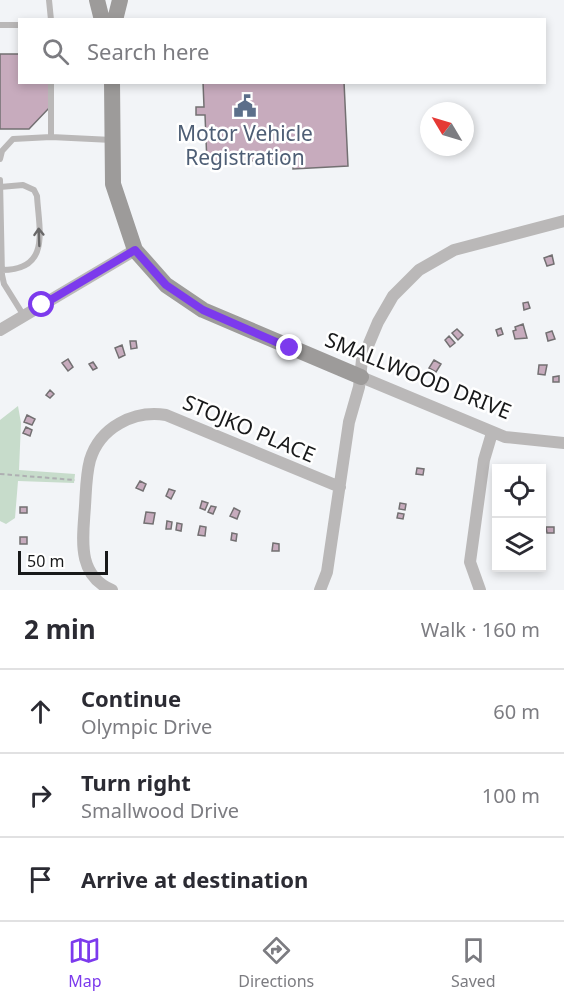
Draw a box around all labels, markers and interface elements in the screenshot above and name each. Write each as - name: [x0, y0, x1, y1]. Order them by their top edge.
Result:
- search box: [18, 18, 546, 84]
- icon: search: [39, 35, 72, 68]
- text: Search here: [87, 36, 209, 66]
- public building icon: Motor Vehicle Registration: [232, 93, 258, 119]
- north arrow: [420, 102, 474, 156]
- place label: Motor Vehicle Registration: [177, 119, 313, 171]
- one-way arrow: [33, 227, 45, 247]
- route start: [28, 291, 54, 317]
- street label: SMALLWOOD DRIVE: [321, 325, 516, 425]
- route end: [276, 334, 302, 360]
- street label: STOJKO PLACE: [179, 388, 320, 469]
- map controls: [492, 464, 546, 572]
- button: locate: [492, 464, 546, 518]
- button: layers: [492, 518, 546, 572]
- scale bar: [18, 548, 108, 576]
- text: 50 m: [27, 550, 64, 572]
- text: 2 min: [24, 611, 96, 647]
- text: Walk · 160 m: [421, 616, 540, 643]
- text: Continue: [81, 683, 181, 713]
- icon: ahead: [24, 695, 57, 728]
- text: 60 m: [493, 698, 540, 725]
- text: Olympic Drive: [81, 713, 212, 740]
- text: Turn right: [81, 767, 191, 797]
- icon: right: [24, 779, 57, 812]
- text: 100 m: [482, 782, 540, 809]
- text: Smallwood Drive: [81, 797, 239, 824]
- icon: arrive: [24, 863, 57, 896]
- text: Arrive at destination: [81, 864, 308, 894]
- tab: Map: [68, 934, 102, 992]
- tab: Directions: [238, 934, 314, 992]
- tab: Saved: [451, 934, 496, 992]

